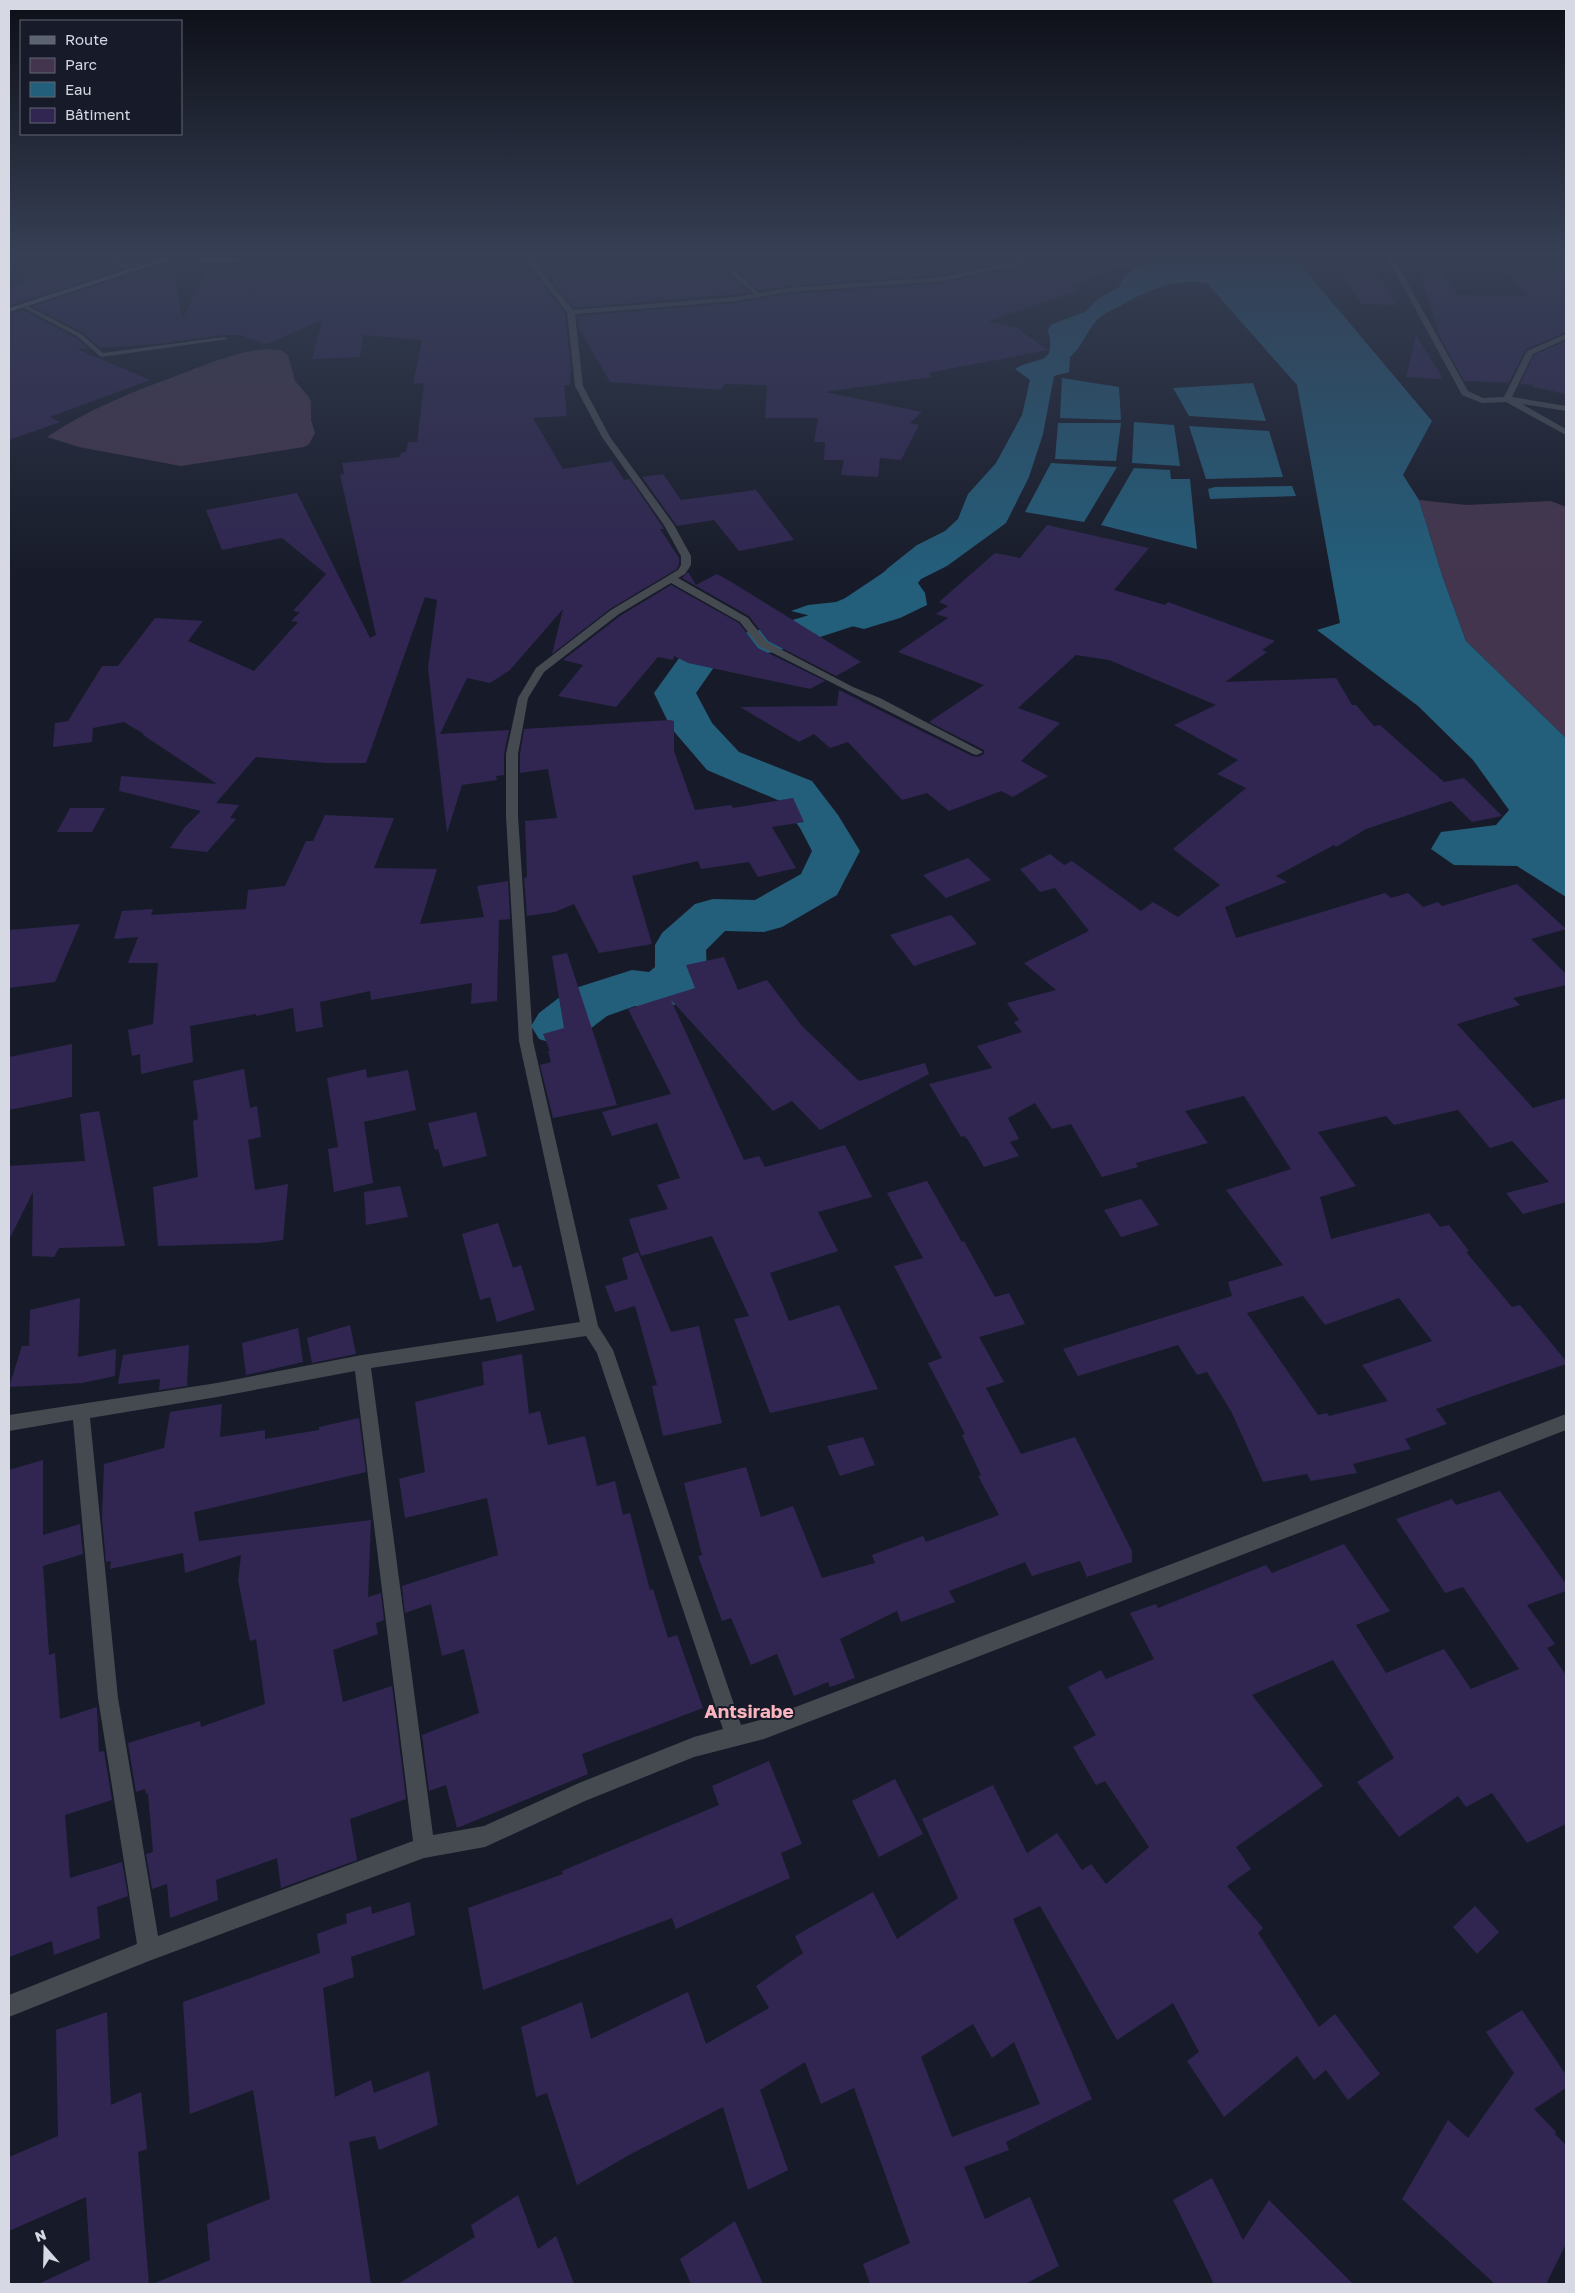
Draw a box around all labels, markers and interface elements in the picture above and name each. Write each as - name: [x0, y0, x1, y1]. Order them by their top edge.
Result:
- legend: [20, 20, 182, 135]
- text: Route: [65, 30, 108, 48]
- text: Parc: [65, 55, 97, 73]
- text: Eau: [65, 80, 92, 98]
- text: Bâtiment: [65, 105, 130, 123]
- district label: Antsirabe: [704, 1699, 794, 1722]
- north arrow: [20, 2223, 70, 2273]
- text: N: [32, 2226, 48, 2245]

